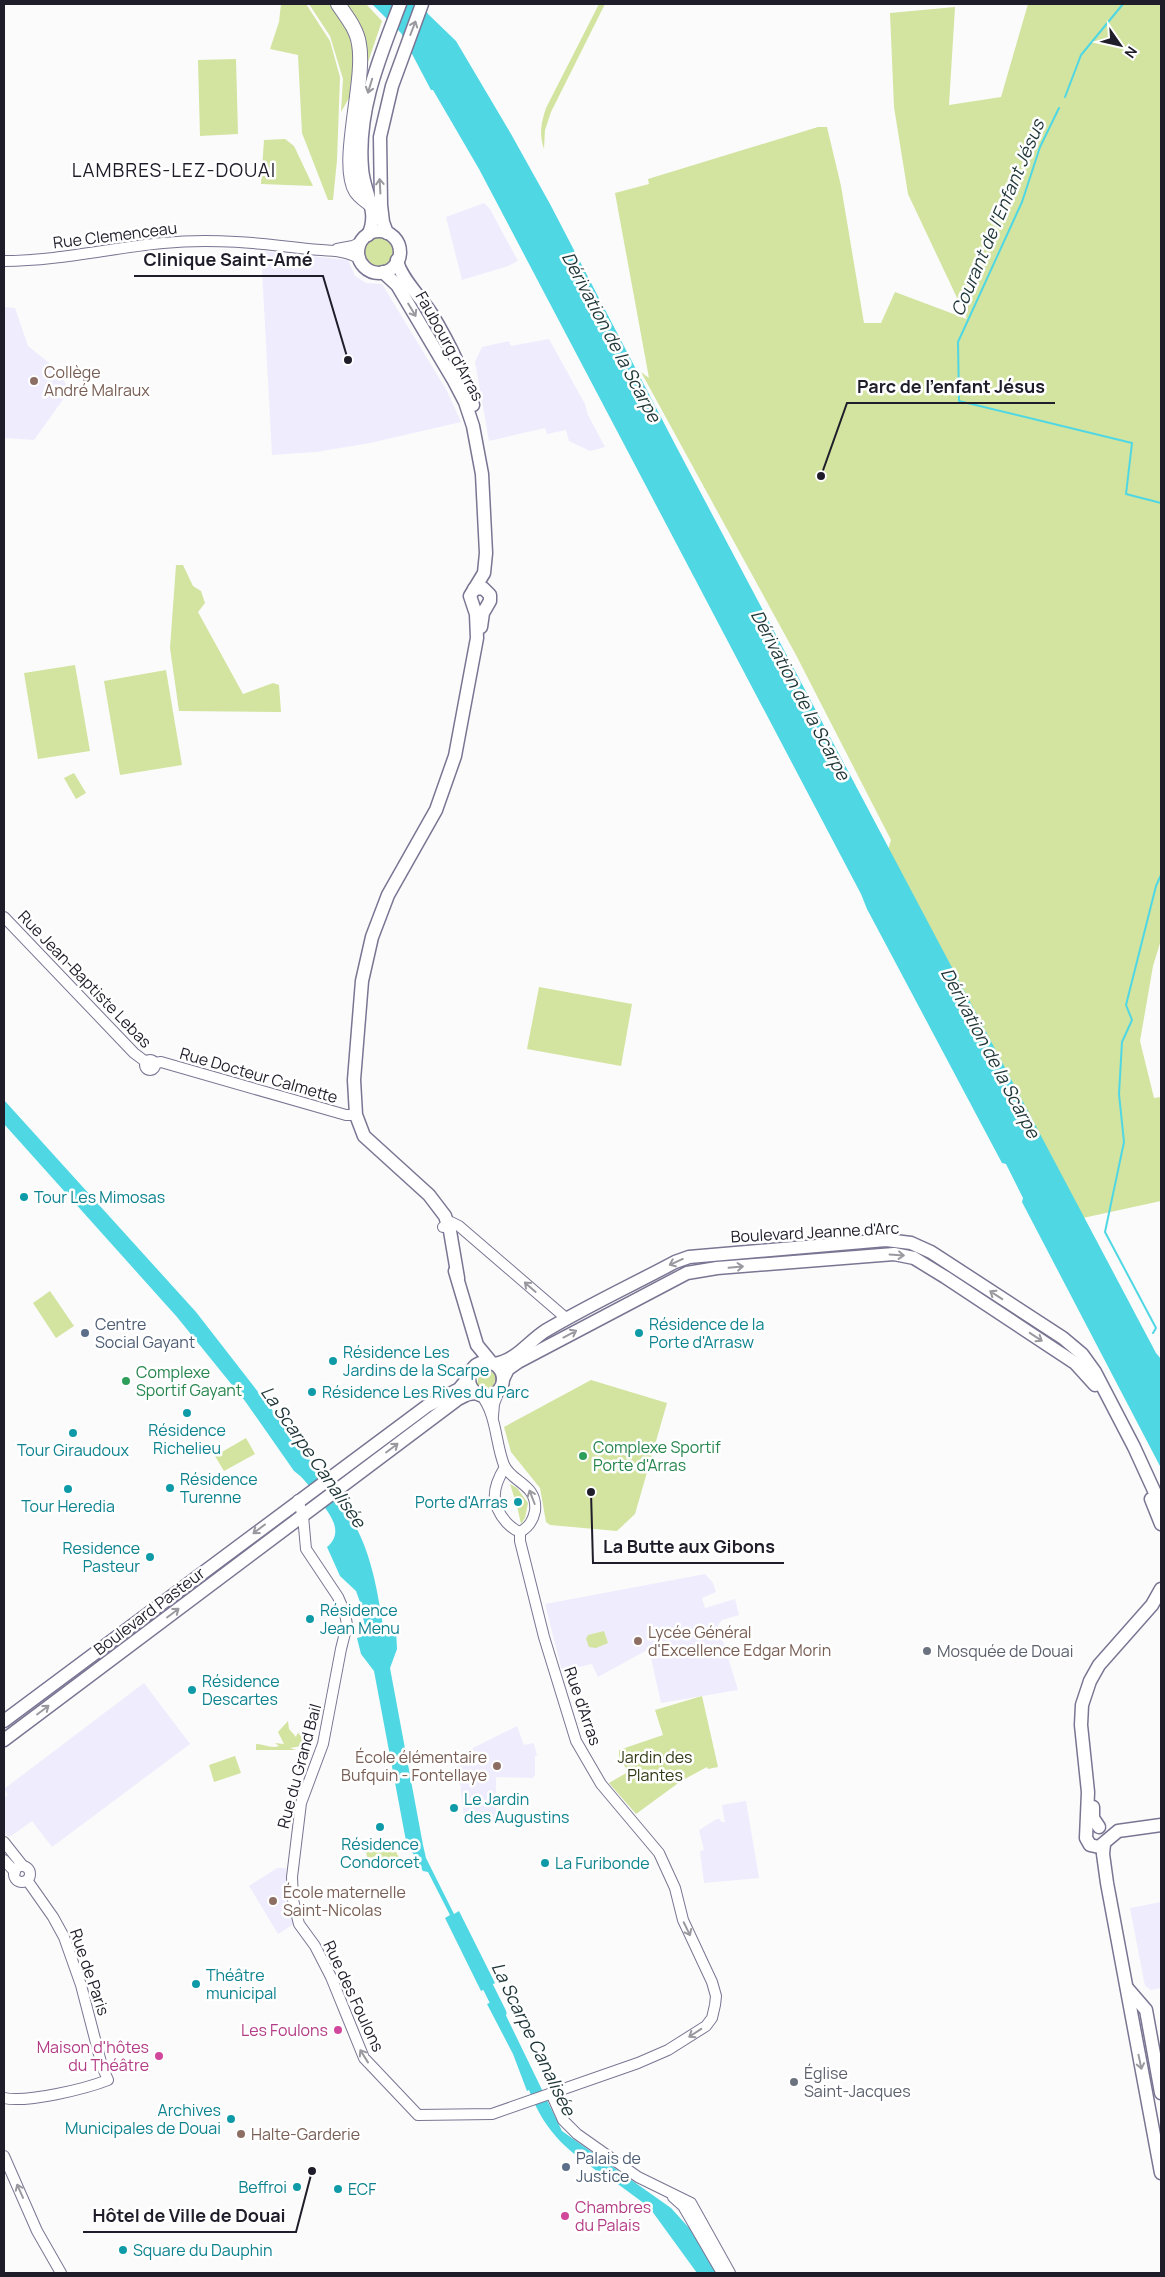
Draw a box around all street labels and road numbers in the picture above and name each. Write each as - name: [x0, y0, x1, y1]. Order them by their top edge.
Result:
- street label: Rue Clemenceau: [52, 216, 178, 254]
- street label: Faubourg d'Arras: [411, 287, 489, 405]
- street label: Rue Jean-Baptiste Lebas: [13, 905, 157, 1053]
- street label: Rue Docteur Calmette: [177, 1042, 341, 1108]
- street label: Boulevard Jeanne d'Arc: [730, 1217, 900, 1247]
- street label: Boulevard Pasteur: [89, 1562, 209, 1660]
- street label: Rue d'Arras: [559, 1664, 607, 1748]
- street label: Rue du Grand Bail: [272, 1701, 326, 1831]
- street label: Rue de Paris: [65, 1926, 115, 2018]
- street label: Rue des Foulons: [319, 1937, 389, 2055]

